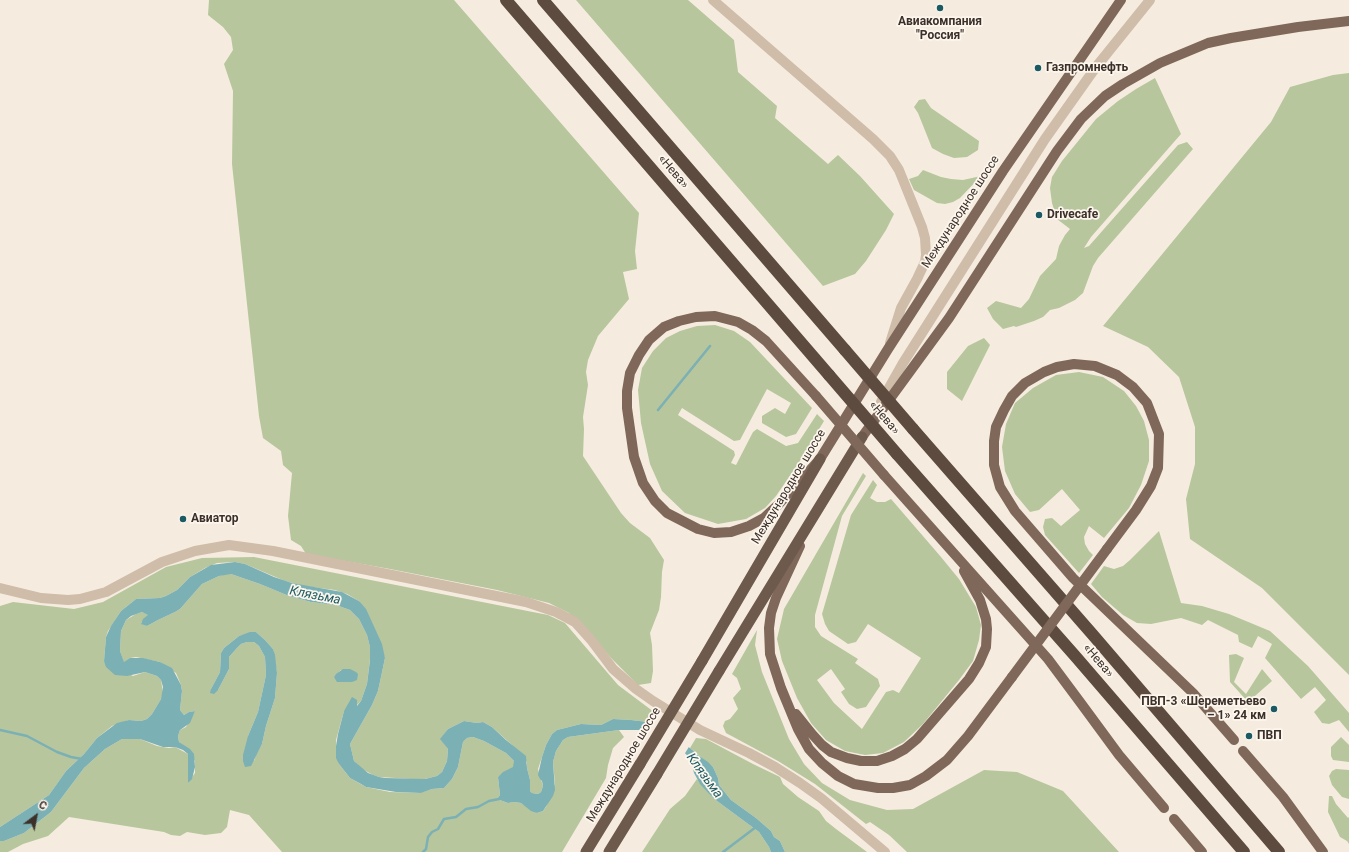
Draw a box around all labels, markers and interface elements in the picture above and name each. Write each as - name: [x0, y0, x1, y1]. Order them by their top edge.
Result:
- marker: Авиакомпания "Россия": [935, 3, 945, 13]
- place label: Авиакомпания "Россия": [898, 15, 982, 43]
- place label: Газпромнефть: [1046, 61, 1128, 75]
- marker: Газпромнефть: [1033, 63, 1043, 73]
- street label: «Нева»: [655, 152, 691, 192]
- street label: Международное шоссе: [919, 153, 1003, 271]
- place label: Drivecafe: [1047, 208, 1098, 222]
- marker: Drivecafe: [1034, 210, 1044, 220]
- street label: «Нева»: [866, 398, 902, 438]
- street label: Международное шоссе: [749, 427, 829, 547]
- place label: Авиатор: [191, 512, 238, 526]
- marker: Авиатор: [178, 514, 188, 524]
- water label: Клязьма: [288, 583, 342, 609]
- street label: «Нева»: [1080, 641, 1116, 681]
- place label: ПВП-3 «Шереметьево – 1» 24 км: [1141, 695, 1266, 723]
- marker: ПВП-3 «Шереметьево – 1» 24 км: [1269, 704, 1279, 714]
- street label: Международное шоссе: [584, 705, 664, 825]
- place label: ПВП: [1257, 729, 1282, 743]
- marker: ПВП: [1244, 731, 1254, 741]
- water label: Клязьма: [682, 750, 726, 802]
- north arrow: [16, 796, 56, 836]
- text: С: [36, 798, 49, 813]

